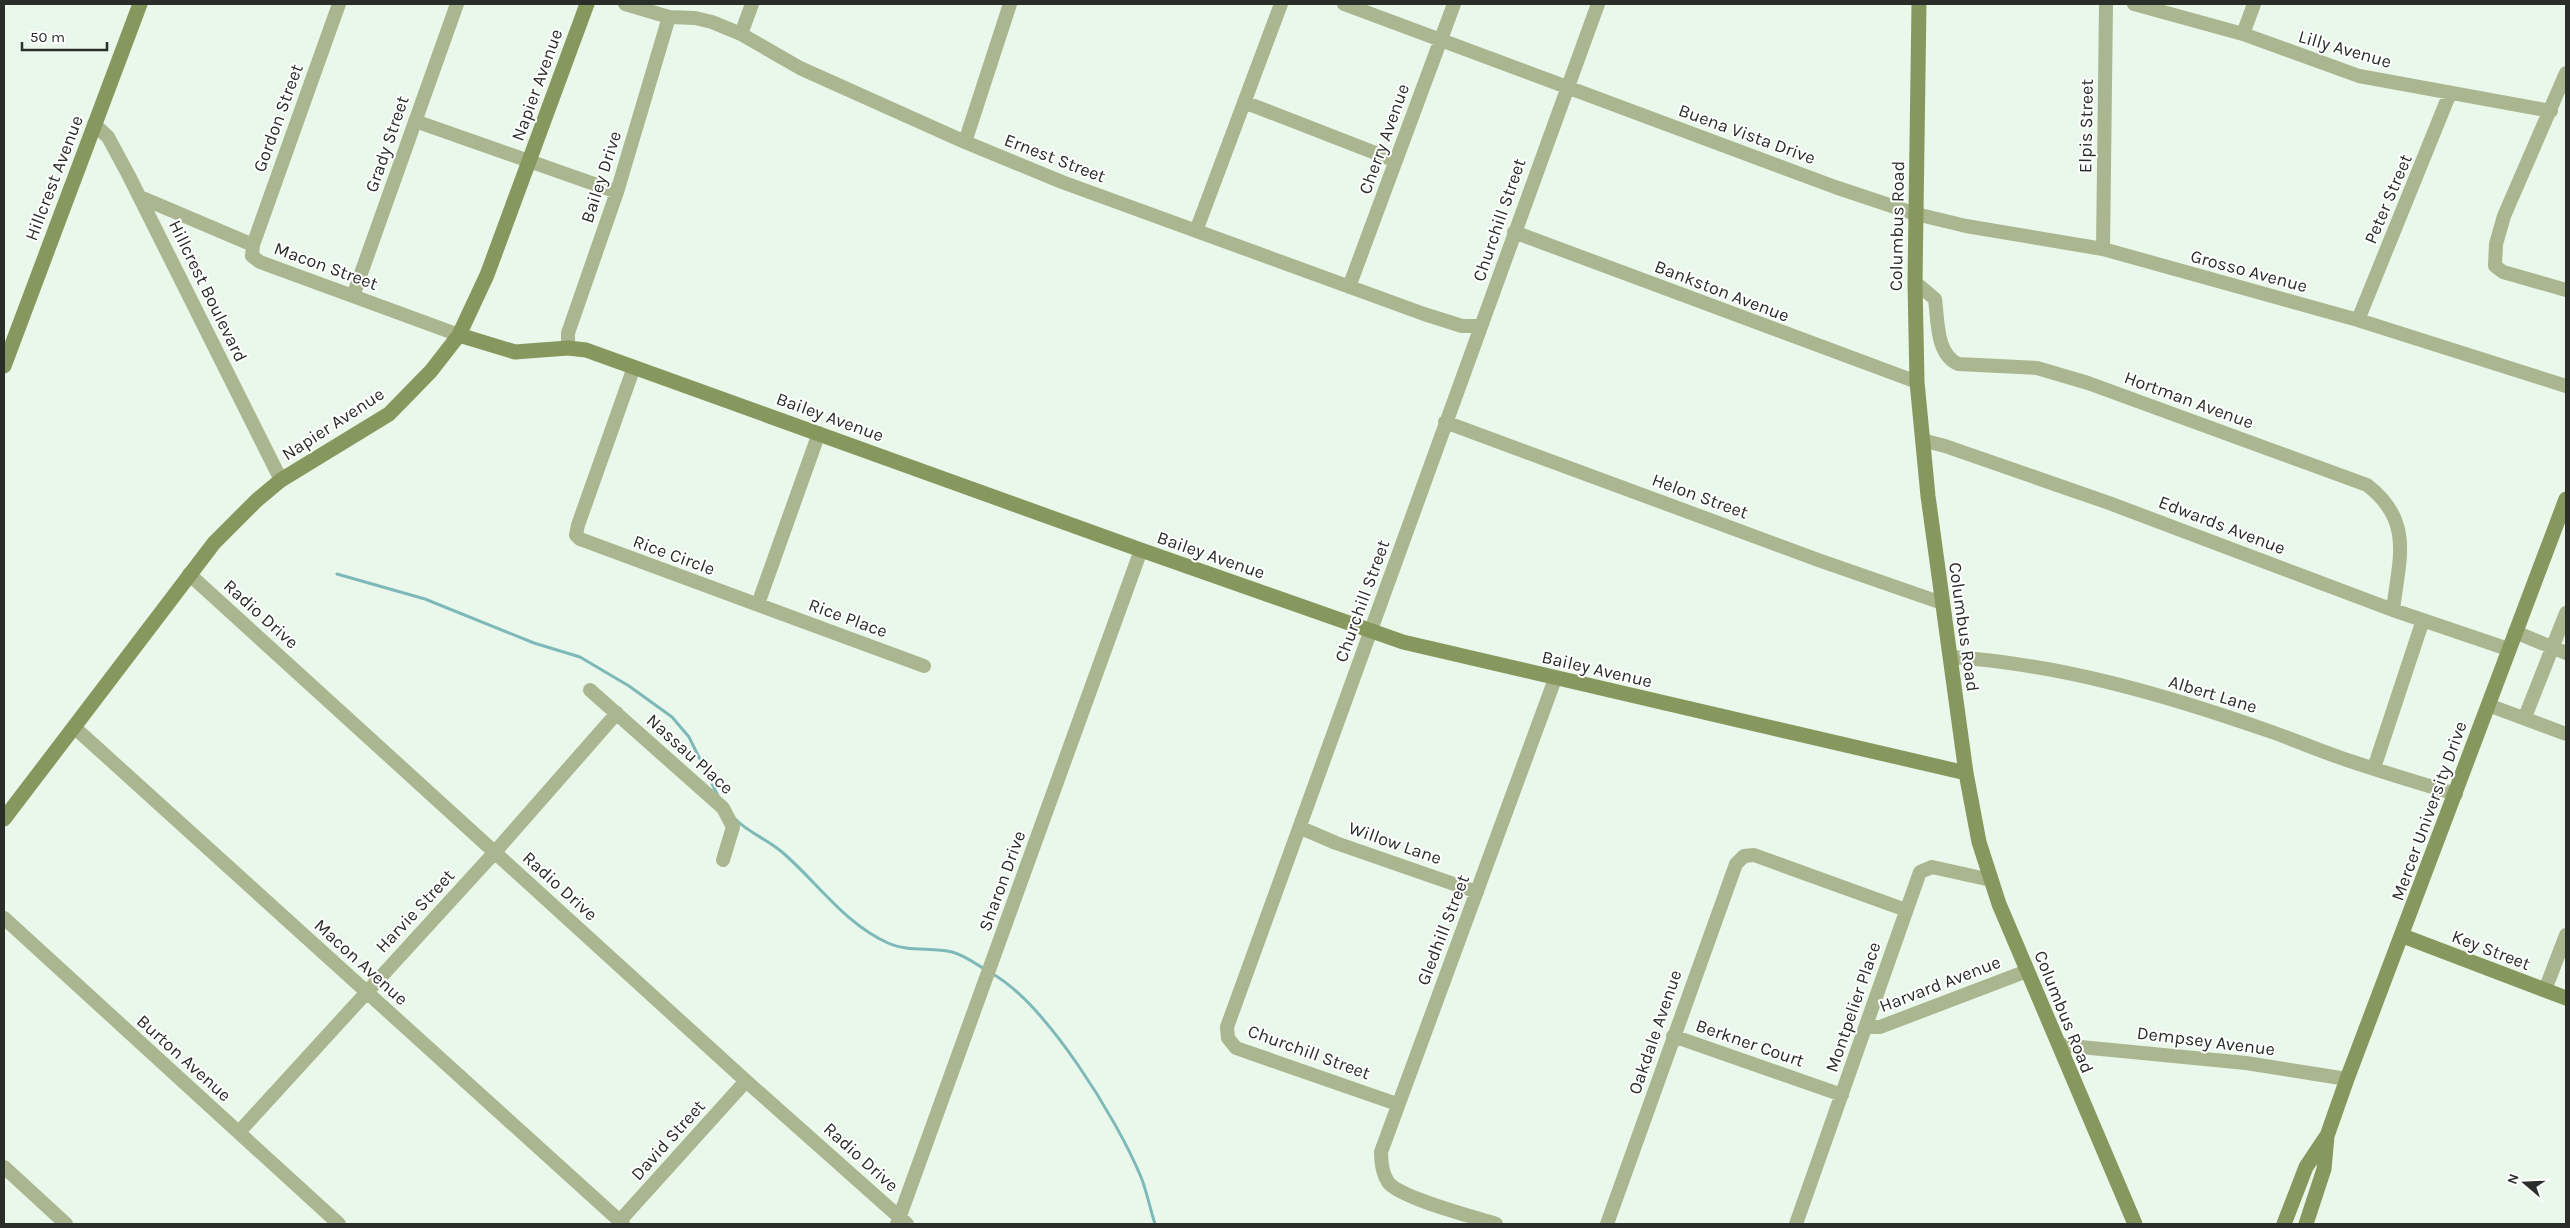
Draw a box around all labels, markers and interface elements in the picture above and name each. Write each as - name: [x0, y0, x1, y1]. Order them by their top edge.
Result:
- scale bar: [22, 20, 108, 52]
- street label: Lilly Avenue: [2296, 25, 2394, 73]
- street label: Napier Avenue: [507, 26, 567, 144]
- text: 50 m: [30, 28, 65, 46]
- street label: Gordon Street: [248, 61, 308, 175]
- street label: Elpis Street: [2074, 78, 2098, 173]
- street label: Cherry Avenue: [1354, 81, 1414, 197]
- street label: Grady Street: [360, 93, 414, 195]
- street label: Buena Vista Drive: [1675, 99, 1819, 169]
- street label: Hillcrest Avenue: [20, 112, 88, 244]
- street label: Bailey Drive: [576, 128, 626, 226]
- street label: Ernest Street: [1001, 129, 1109, 187]
- street label: Peter Street: [2359, 151, 2417, 247]
- street label: Churchill Street: [1468, 155, 1530, 284]
- street label: Columbus Road: [1885, 161, 1909, 291]
- street label: Hillcrest Boulevard: [164, 216, 252, 366]
- street label: Macon Street: [271, 237, 381, 295]
- street label: Grosso Avenue: [2188, 245, 2310, 297]
- street label: Bankston Avenue: [1652, 255, 1792, 327]
- street label: Hortman Avenue: [2121, 366, 2257, 434]
- street label: Napier Avenue: [278, 383, 388, 465]
- street label: Bailey Avenue: [773, 387, 887, 447]
- street label: Helon Street: [1649, 468, 1751, 524]
- street label: Edwards Avenue: [2156, 491, 2288, 559]
- street label: Bailey Avenue: [1154, 526, 1268, 584]
- street label: Rice Circle: [630, 530, 718, 580]
- street label: Churchill Street: [1330, 537, 1394, 665]
- street label: Columbus Road: [1944, 561, 1984, 693]
- street label: Radio Drive: [219, 575, 303, 653]
- street label: Rice Place: [805, 594, 891, 642]
- street label: Bailey Avenue: [1540, 646, 1654, 692]
- street label: Albert Lane: [2166, 670, 2260, 718]
- street label: Nassau Place: [642, 709, 738, 799]
- street label: Mercer University Drive: [2386, 718, 2472, 904]
- street label: Willow Lane: [1346, 817, 1444, 869]
- street label: Sharon Drive: [974, 828, 1030, 934]
- street label: Radio Drive: [518, 847, 602, 925]
- street label: Harvie Street: [371, 865, 459, 957]
- street label: Gledhill Street: [1412, 871, 1474, 988]
- street label: Macon Avenue: [310, 914, 412, 1010]
- street label: Key Street: [2449, 925, 2534, 975]
- street label: Montpelier Place: [1820, 939, 1886, 1075]
- street label: Columbus Road: [2029, 947, 2099, 1077]
- street label: Harvard Avenue: [1876, 951, 2004, 1017]
- street label: Oakdale Avenue: [1623, 967, 1687, 1097]
- street label: Burton Avenue: [132, 1010, 236, 1106]
- street label: Berkner Court: [1693, 1014, 1807, 1072]
- street label: Churchill Street: [1245, 1020, 1373, 1084]
- street label: Dempsey Avenue: [2136, 1022, 2276, 1060]
- street label: David Street: [626, 1095, 710, 1185]
- street label: Radio Drive: [819, 1118, 903, 1196]
- north arrow: [2500, 1158, 2550, 1208]
- text: N: [2504, 1171, 2523, 1186]

